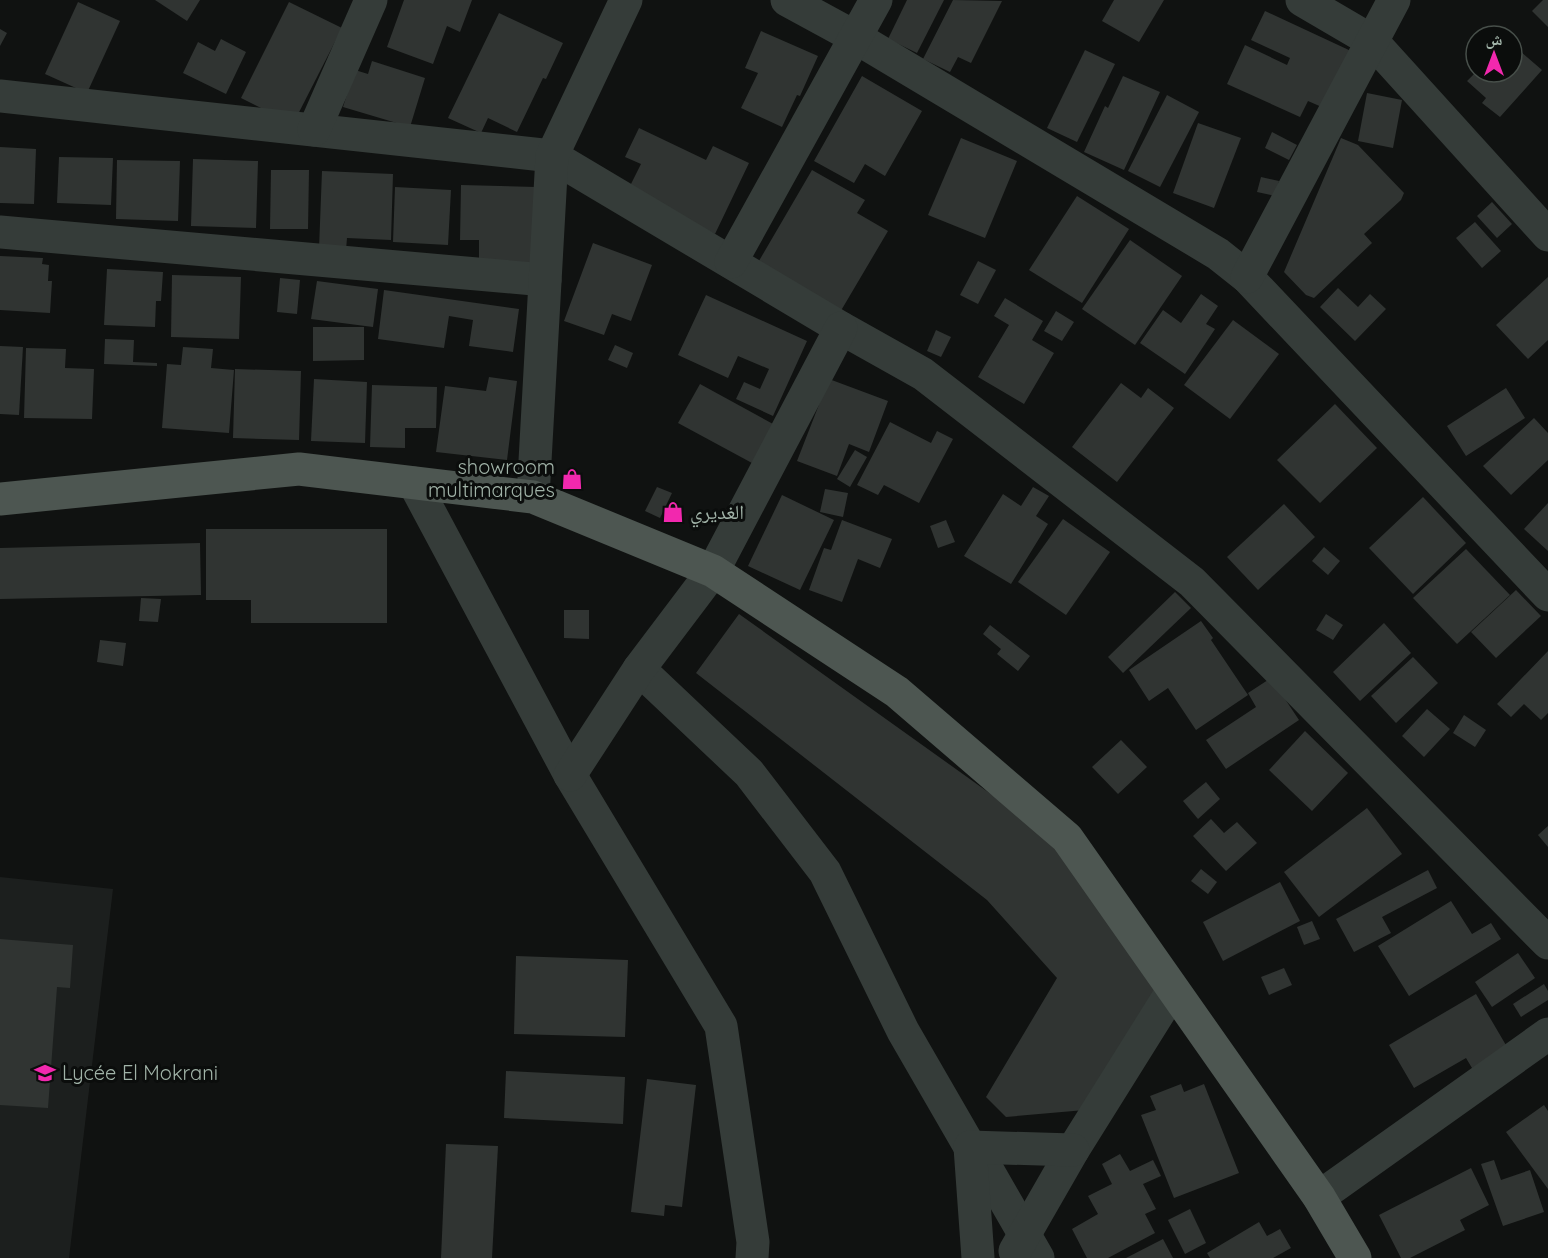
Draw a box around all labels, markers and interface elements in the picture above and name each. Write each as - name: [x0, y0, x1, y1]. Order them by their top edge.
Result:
- north arrow: [1464, 24, 1524, 84]
- text: ش: [1486, 29, 1503, 49]
- place label: showroom multimarques: [428, 454, 555, 502]
- shop icon: showroom multimarques: [560, 467, 584, 491]
- place label: الغديري: [690, 499, 744, 528]
- shop icon: الغديري: [661, 500, 685, 524]
- place label: Lycée El Mokrani: [62, 1060, 218, 1085]
- school or university icon: Lycée El Mokrani: [33, 1061, 57, 1085]

